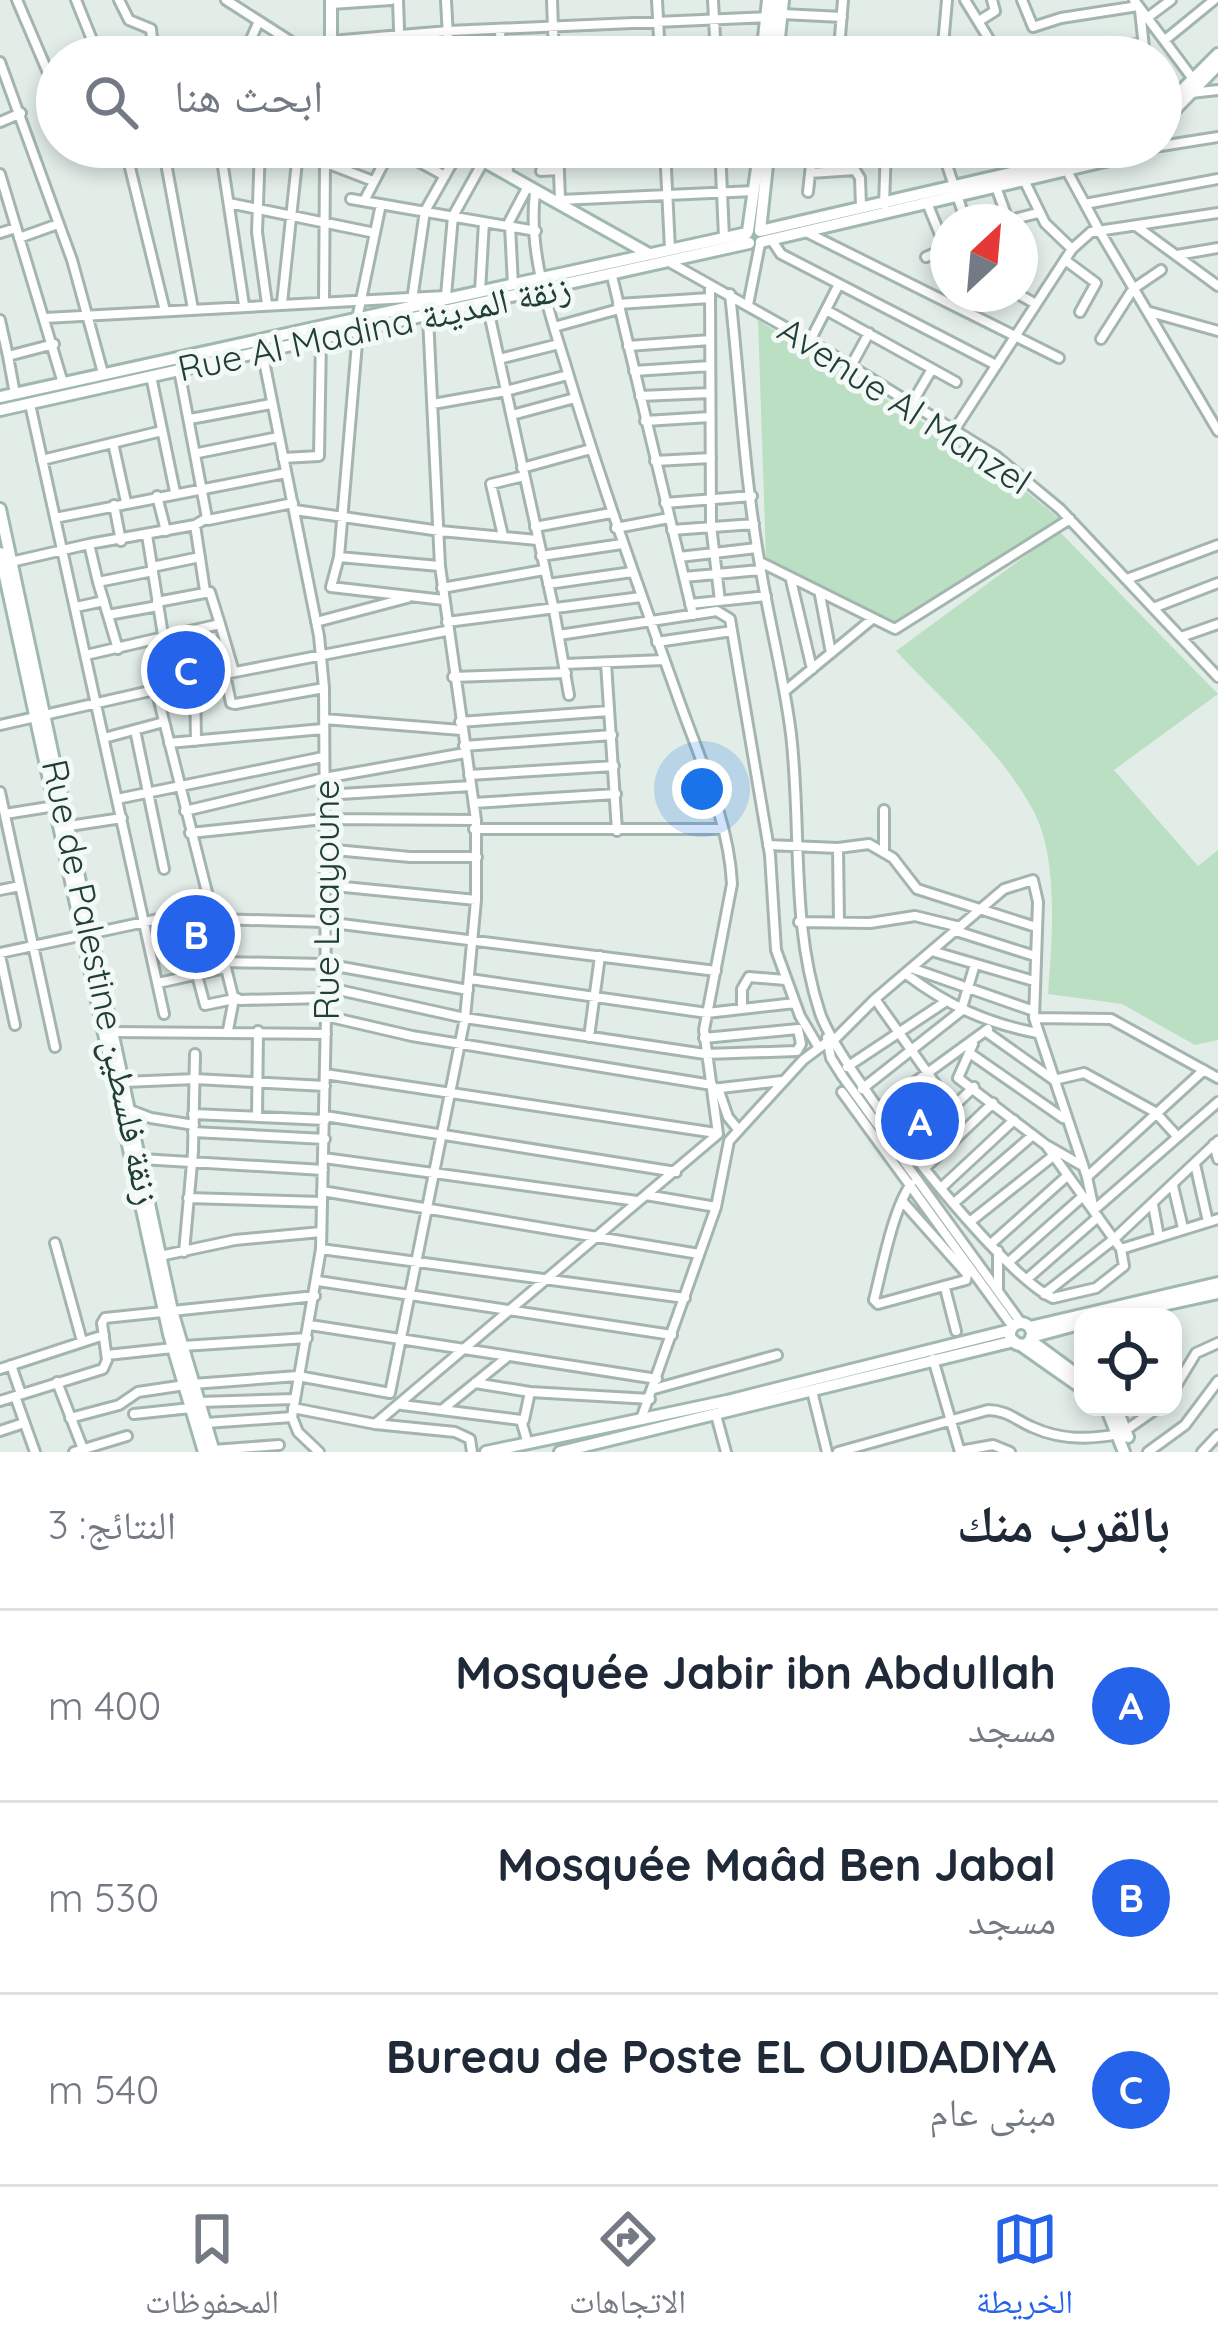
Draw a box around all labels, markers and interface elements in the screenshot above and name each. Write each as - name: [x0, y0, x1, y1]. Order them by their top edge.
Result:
- search box: [36, 36, 1182, 168]
- text: ابحث هنا: [174, 67, 324, 123]
- icon: search: [78, 69, 144, 135]
- north arrow: [930, 204, 1038, 312]
- street label: Rue Al Madina زنقة المدينة: [173, 263, 575, 391]
- street label: Avenue Al Manzel: [770, 307, 1040, 503]
- pin: C: [147, 625, 225, 715]
- street label: Rue de Palestine زنقة فلسطين: [33, 755, 171, 1209]
- your location: [672, 759, 732, 819]
- street label: Rue Laayoune: [303, 779, 348, 1021]
- pin: B: [157, 889, 235, 979]
- pin: A: [881, 1076, 959, 1166]
- map controls: [1074, 1308, 1182, 1416]
- button: locate: [1074, 1308, 1182, 1416]
- text: بالقرب منك: [957, 1491, 1170, 1555]
- text: النتائج: 3: [48, 1500, 176, 1549]
- text: Mosquée Jabir ibn Abdullah: [455, 1644, 1056, 1700]
- text: 400 m: [48, 1681, 161, 1730]
- text: A: [1119, 1681, 1143, 1730]
- text: مسجد: [968, 1703, 1056, 1752]
- text: Mosquée Maâd Ben Jabal: [497, 1836, 1056, 1892]
- text: 530 m: [48, 1873, 159, 1922]
- text: B: [1118, 1873, 1144, 1922]
- text: مسجد: [968, 1895, 1056, 1944]
- text: Bureau de Poste EL OUIDADIYA: [386, 2028, 1056, 2084]
- text: 540 m: [48, 2065, 159, 2114]
- text: C: [1119, 2065, 1143, 2114]
- text: مبنى عام: [929, 2087, 1056, 2136]
- tab: المحفوظات: [145, 2206, 279, 2334]
- tab: الاتجاهات: [569, 2206, 686, 2334]
- tab: الخريطة: [976, 2206, 1073, 2334]

